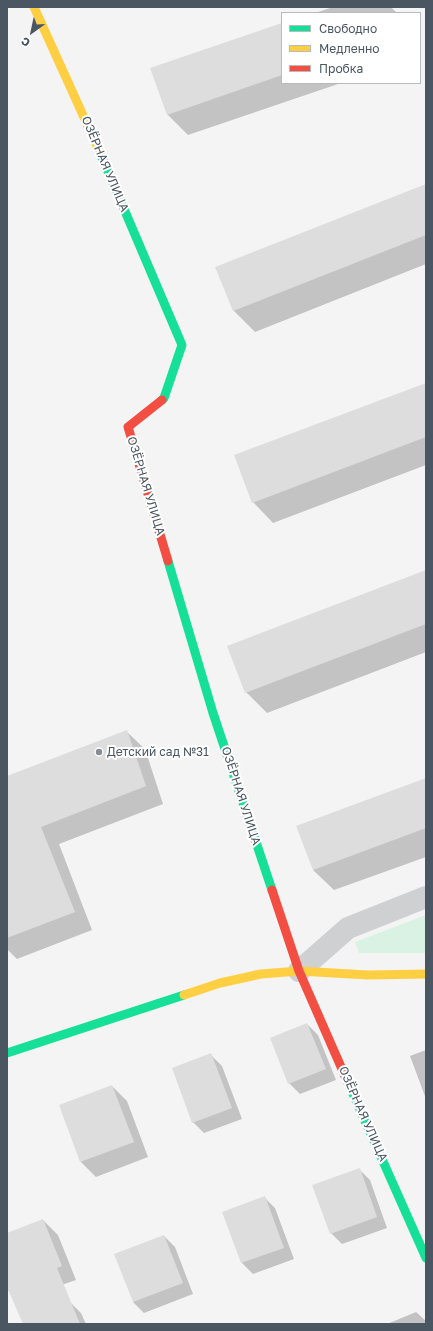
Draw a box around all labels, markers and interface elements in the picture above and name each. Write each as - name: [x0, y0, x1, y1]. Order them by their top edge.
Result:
- north arrow: [12, 12, 52, 52]
- legend: [281, 12, 421, 84]
- text: Свободно: [319, 21, 377, 36]
- text: С: [18, 35, 32, 50]
- text: Медленно: [319, 41, 379, 56]
- text: Пробка: [319, 61, 363, 76]
- street label: ОЗЁРНАЯ УЛИЦА: [78, 114, 132, 214]
- street label: ОЗЁРНАЯ УЛИЦА: [124, 435, 168, 537]
- place label: Детский сад №31: [107, 745, 209, 759]
- street label: ОЗЁРНАЯ УЛИЦА: [218, 745, 264, 847]
- marker: Детский сад №31: [94, 747, 104, 757]
- street label: ОЗЁРНАЯ УЛИЦА: [336, 1064, 390, 1164]

